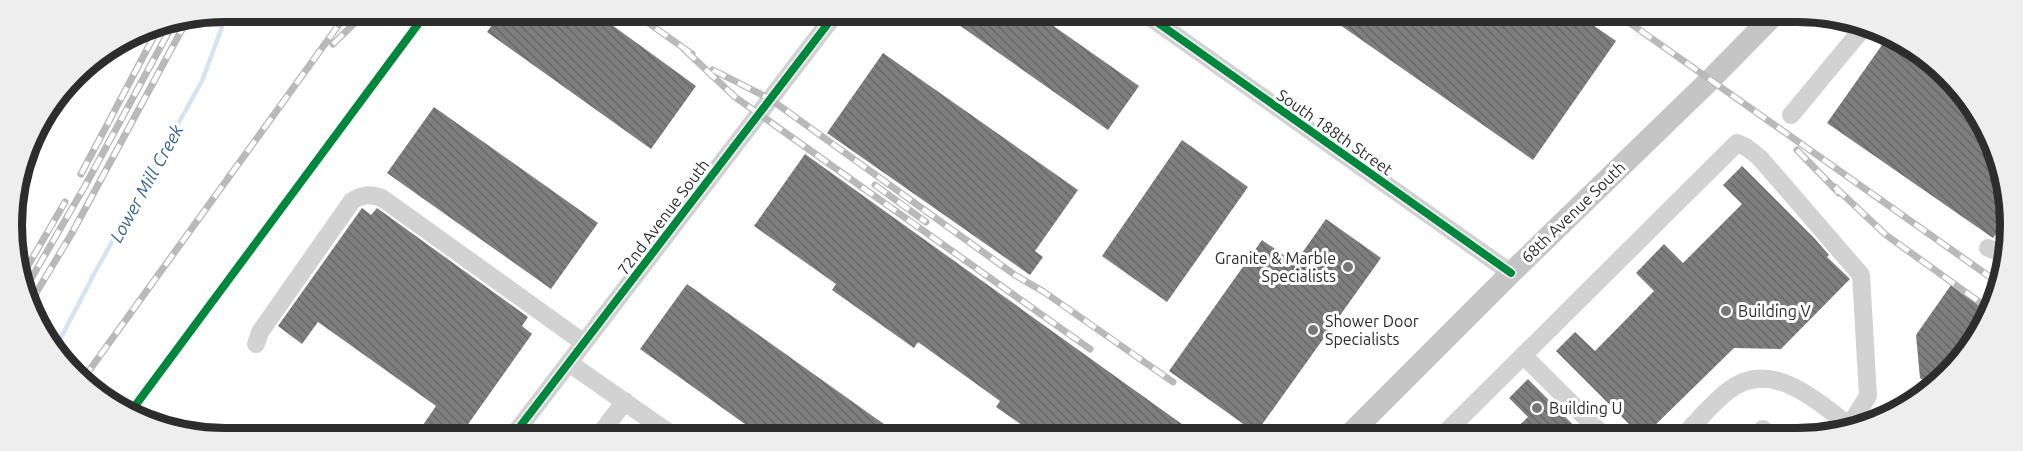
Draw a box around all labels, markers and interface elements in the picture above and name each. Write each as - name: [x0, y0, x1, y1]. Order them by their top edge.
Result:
- street label: South 188th Street: [1274, 85, 1397, 179]
- water label: Lower Mill Creek: [105, 120, 187, 245]
- street label: 72nd Avenue South: [614, 156, 712, 278]
- street label: 68th Avenue South: [1517, 158, 1629, 266]
- place label: Granite & Marble Specialists: [1215, 249, 1336, 285]
- marker: Granite & Marble Specialists: [1341, 260, 1355, 274]
- place label: Building V: [1738, 302, 1811, 320]
- marker: Building V: [1719, 304, 1733, 318]
- place label: Shower Door Specialists: [1325, 312, 1419, 348]
- marker: Shower Door Specialists: [1306, 323, 1320, 337]
- place label: Building U: [1549, 399, 1623, 417]
- marker: Building U: [1530, 401, 1544, 415]

